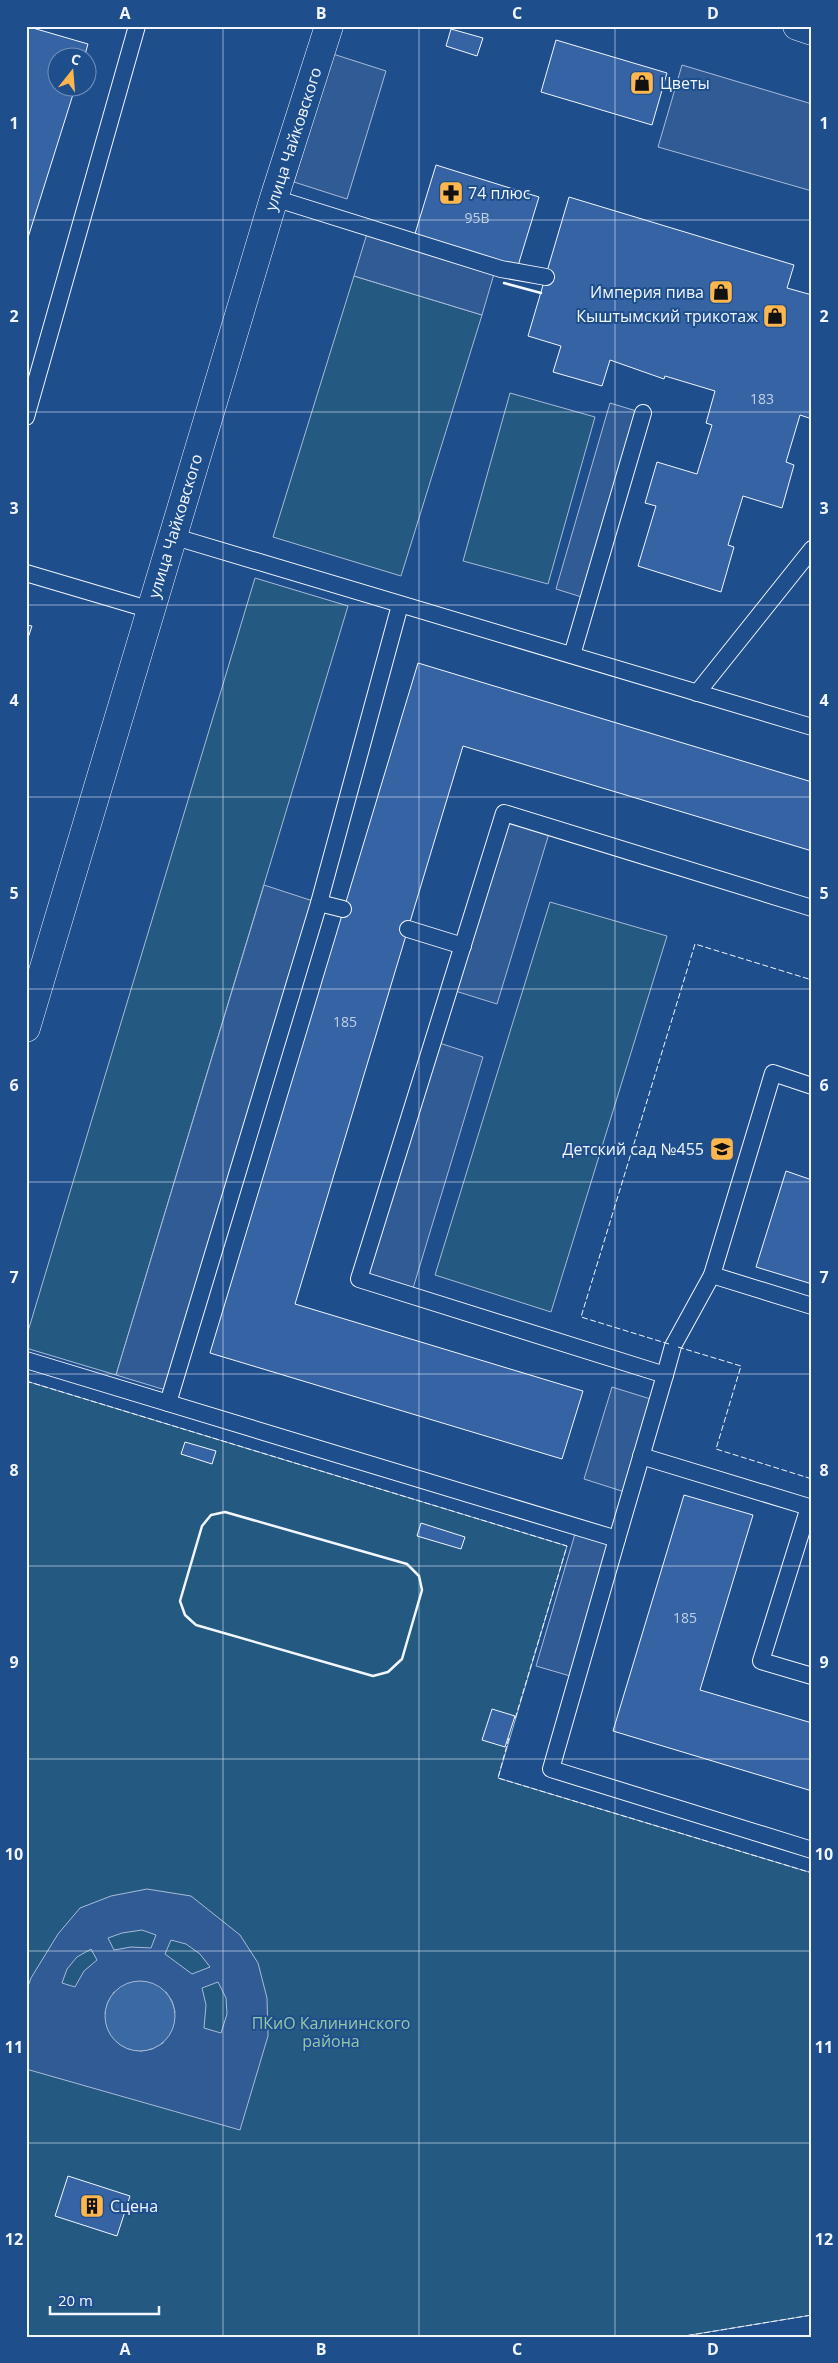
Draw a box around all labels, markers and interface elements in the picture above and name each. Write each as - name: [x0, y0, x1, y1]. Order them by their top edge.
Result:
- text: A: [119, 2, 131, 24]
- text: B: [316, 2, 326, 24]
- text: C: [512, 2, 522, 24]
- text: D: [707, 2, 719, 24]
- north arrow: [48, 48, 98, 98]
- text: С: [69, 49, 83, 70]
- street label: улица Чайковского: [259, 64, 327, 214]
- shop icon: Цветы: [629, 70, 655, 96]
- place label: Цветы: [660, 72, 710, 94]
- text: 1: [9, 112, 19, 134]
- text: 1: [819, 112, 829, 134]
- pharmacy icon: 74 плюс: [438, 180, 464, 206]
- place label: 74 плюс: [468, 182, 531, 204]
- house number: 95В: [464, 208, 490, 227]
- shop icon: Империя пива: [708, 279, 734, 305]
- place label: Империя пива: [590, 281, 704, 303]
- shop icon: Кыштымский трикотаж: [762, 303, 788, 329]
- text: 2: [9, 305, 19, 327]
- place label: Кыштымский трикотаж: [576, 305, 758, 327]
- text: 2: [819, 305, 829, 327]
- house number: 183: [750, 389, 774, 408]
- street label: улица Чайковского: [143, 451, 207, 601]
- text: 3: [9, 497, 19, 519]
- text: 3: [819, 497, 829, 519]
- text: 4: [9, 689, 19, 711]
- text: 4: [819, 689, 829, 711]
- text: 5: [9, 882, 19, 904]
- text: 5: [819, 882, 829, 904]
- house number: 185: [333, 1012, 357, 1031]
- text: 6: [9, 1074, 19, 1096]
- text: 6: [819, 1074, 829, 1096]
- school or university icon: Детский сад №455: [709, 1136, 735, 1162]
- place label: Детский сад №455: [562, 1138, 704, 1160]
- text: 7: [9, 1266, 19, 1288]
- text: 7: [819, 1266, 829, 1288]
- text: 8: [9, 1459, 19, 1481]
- text: 8: [819, 1459, 829, 1481]
- house number: 185: [673, 1608, 697, 1627]
- text: 9: [9, 1651, 19, 1673]
- text: 9: [819, 1651, 829, 1673]
- text: 10: [5, 1843, 23, 1865]
- text: 10: [815, 1843, 833, 1865]
- park label: ПКиО Калининского района: [252, 2012, 410, 2052]
- text: 11: [5, 2036, 23, 2058]
- text: 11: [815, 2036, 833, 2058]
- building icon: Сцена: [79, 2193, 105, 2219]
- place label: Сцена: [110, 2195, 158, 2217]
- text: 12: [5, 2228, 23, 2250]
- text: 12: [815, 2228, 833, 2250]
- scale bar: [50, 2283, 159, 2315]
- text: 20 m: [58, 2290, 93, 2310]
- text: A: [119, 2338, 131, 2360]
- text: B: [316, 2338, 326, 2360]
- text: C: [512, 2338, 522, 2360]
- text: D: [707, 2338, 719, 2360]

